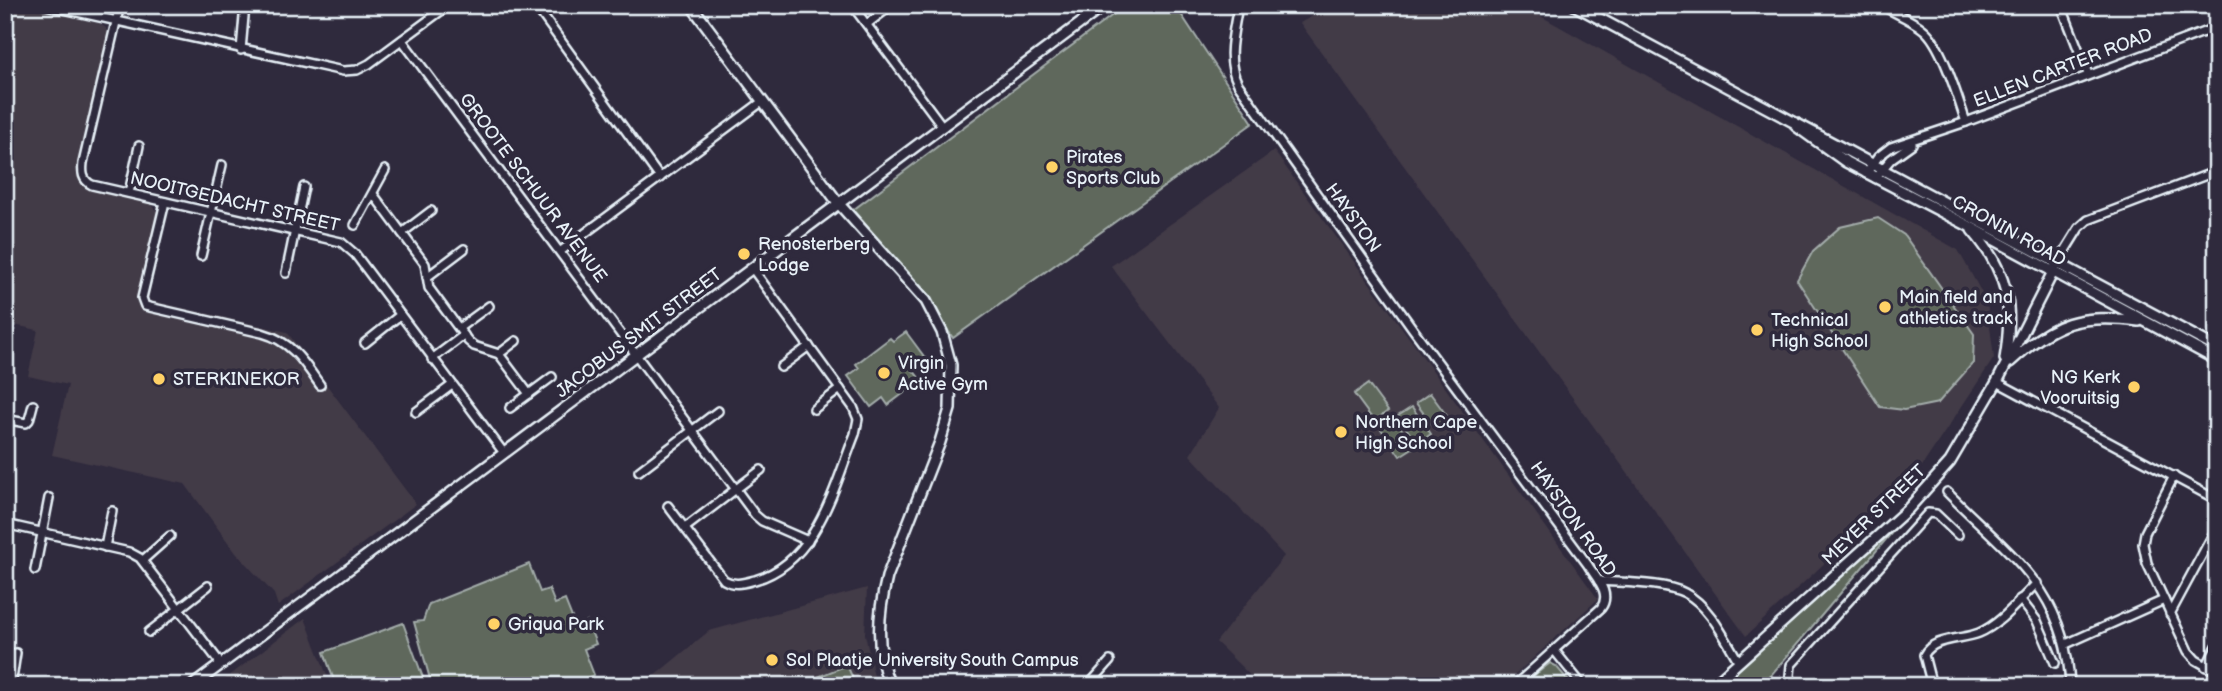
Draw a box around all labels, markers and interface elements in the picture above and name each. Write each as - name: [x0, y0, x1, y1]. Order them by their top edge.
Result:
- street label: ELLEN CARTER ROAD: [1971, 24, 2155, 112]
- street label: GROOTE SCHUUR AVENUE: [455, 89, 611, 287]
- place label: Pirates Sports Club: [1066, 147, 1160, 189]
- marker: Pirates Sports Club: [1044, 159, 1060, 175]
- street label: NOOITGEDACHT STREET: [128, 168, 342, 236]
- street label: HAYSTON: [1321, 179, 1385, 257]
- street label: CRONIN ROAD: [1948, 191, 2070, 271]
- place label: Renosterberg Lodge: [758, 234, 870, 276]
- marker: Renosterberg Lodge: [736, 246, 752, 262]
- street label: JACOBUS SMIT STREET: [552, 264, 726, 402]
- place label: Main field and athletics track: [1899, 287, 2013, 329]
- marker: Main field and athletics track: [1877, 299, 1893, 315]
- place label: Technical High School: [1771, 310, 1868, 352]
- marker: Technical High School: [1749, 322, 1765, 338]
- place label: Virgin Active Gym: [898, 353, 988, 395]
- marker: Virgin Active Gym: [876, 365, 892, 381]
- place label: NG Kerk Vooruitsig: [2040, 367, 2120, 409]
- place label: STERKINEKOR: [173, 369, 300, 390]
- marker: STERKINEKOR: [151, 371, 167, 387]
- marker: NG Kerk Vooruitsig: [2126, 379, 2142, 395]
- place label: Northern Cape High School: [1355, 412, 1478, 454]
- marker: Northern Cape High School: [1333, 424, 1349, 440]
- street label: HAYSTON ROAD: [1526, 458, 1620, 580]
- street label: MEYER STREET: [1818, 460, 1930, 570]
- place label: Griqua Park: [508, 614, 604, 635]
- marker: Griqua Park: [486, 616, 502, 632]
- place label: Sol Plaatje University South Campus: [786, 650, 1079, 671]
- marker: Sol Plaatje University South Campus: [764, 652, 780, 668]

